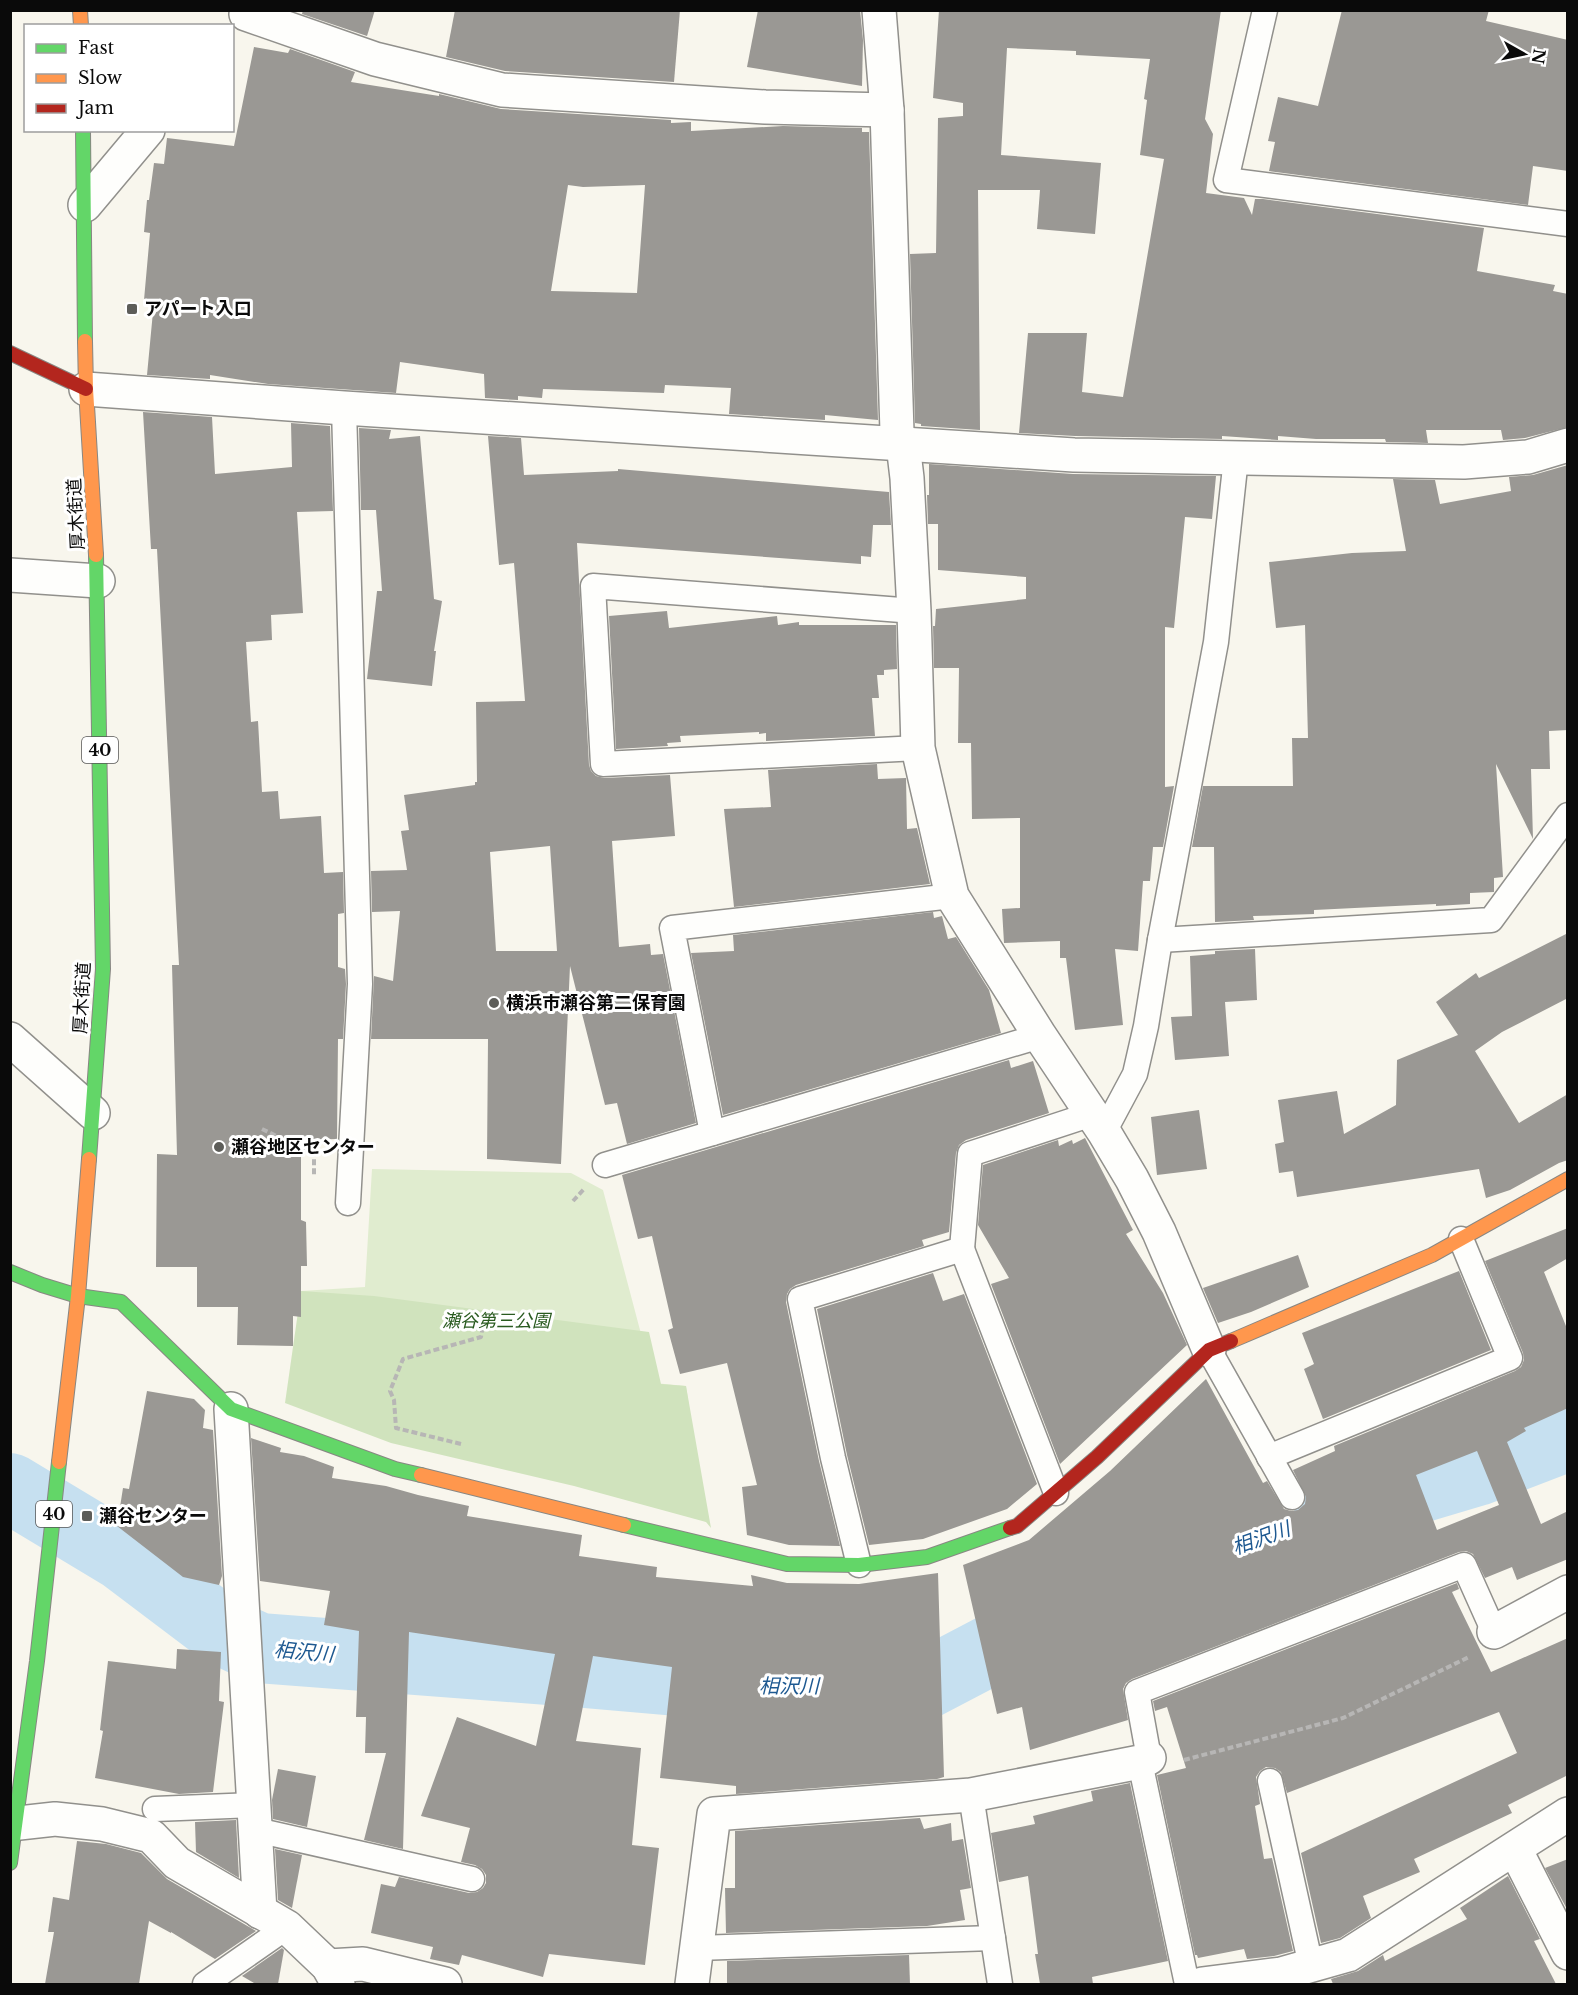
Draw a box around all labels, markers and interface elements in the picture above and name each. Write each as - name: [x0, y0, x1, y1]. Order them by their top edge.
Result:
- legend: [24, 24, 234, 132]
- north arrow: [1494, 24, 1554, 84]
- text: Fast: [78, 37, 115, 59]
- text: N: [1528, 47, 1550, 65]
- text: Slow: [78, 67, 123, 89]
- text: Jam: [76, 97, 114, 119]
- place label: アパート入口: [144, 298, 252, 320]
- marker: アパート入口: [125, 302, 139, 316]
- street label: 厚木街道: [63, 477, 89, 551]
- road number: 40: [82, 737, 118, 763]
- street label: 厚木街道: [69, 961, 95, 1035]
- place label: 横浜市瀬谷第二保育園: [506, 992, 686, 1014]
- marker: 横浜市瀬谷第二保育園: [487, 996, 501, 1010]
- place label: 瀬谷地区センター: [231, 1136, 375, 1158]
- marker: 瀬谷地区センター: [212, 1140, 226, 1154]
- park label: 瀬谷第三公園: [442, 1310, 553, 1332]
- road number: 40: [36, 1501, 72, 1527]
- place label: 瀬谷センター: [99, 1505, 207, 1527]
- marker: 瀬谷センター: [80, 1509, 94, 1523]
- water label: 相沢川: [1229, 1516, 1295, 1560]
- water label: 相沢川: [273, 1637, 337, 1667]
- water label: 相沢川: [759, 1674, 821, 1698]

